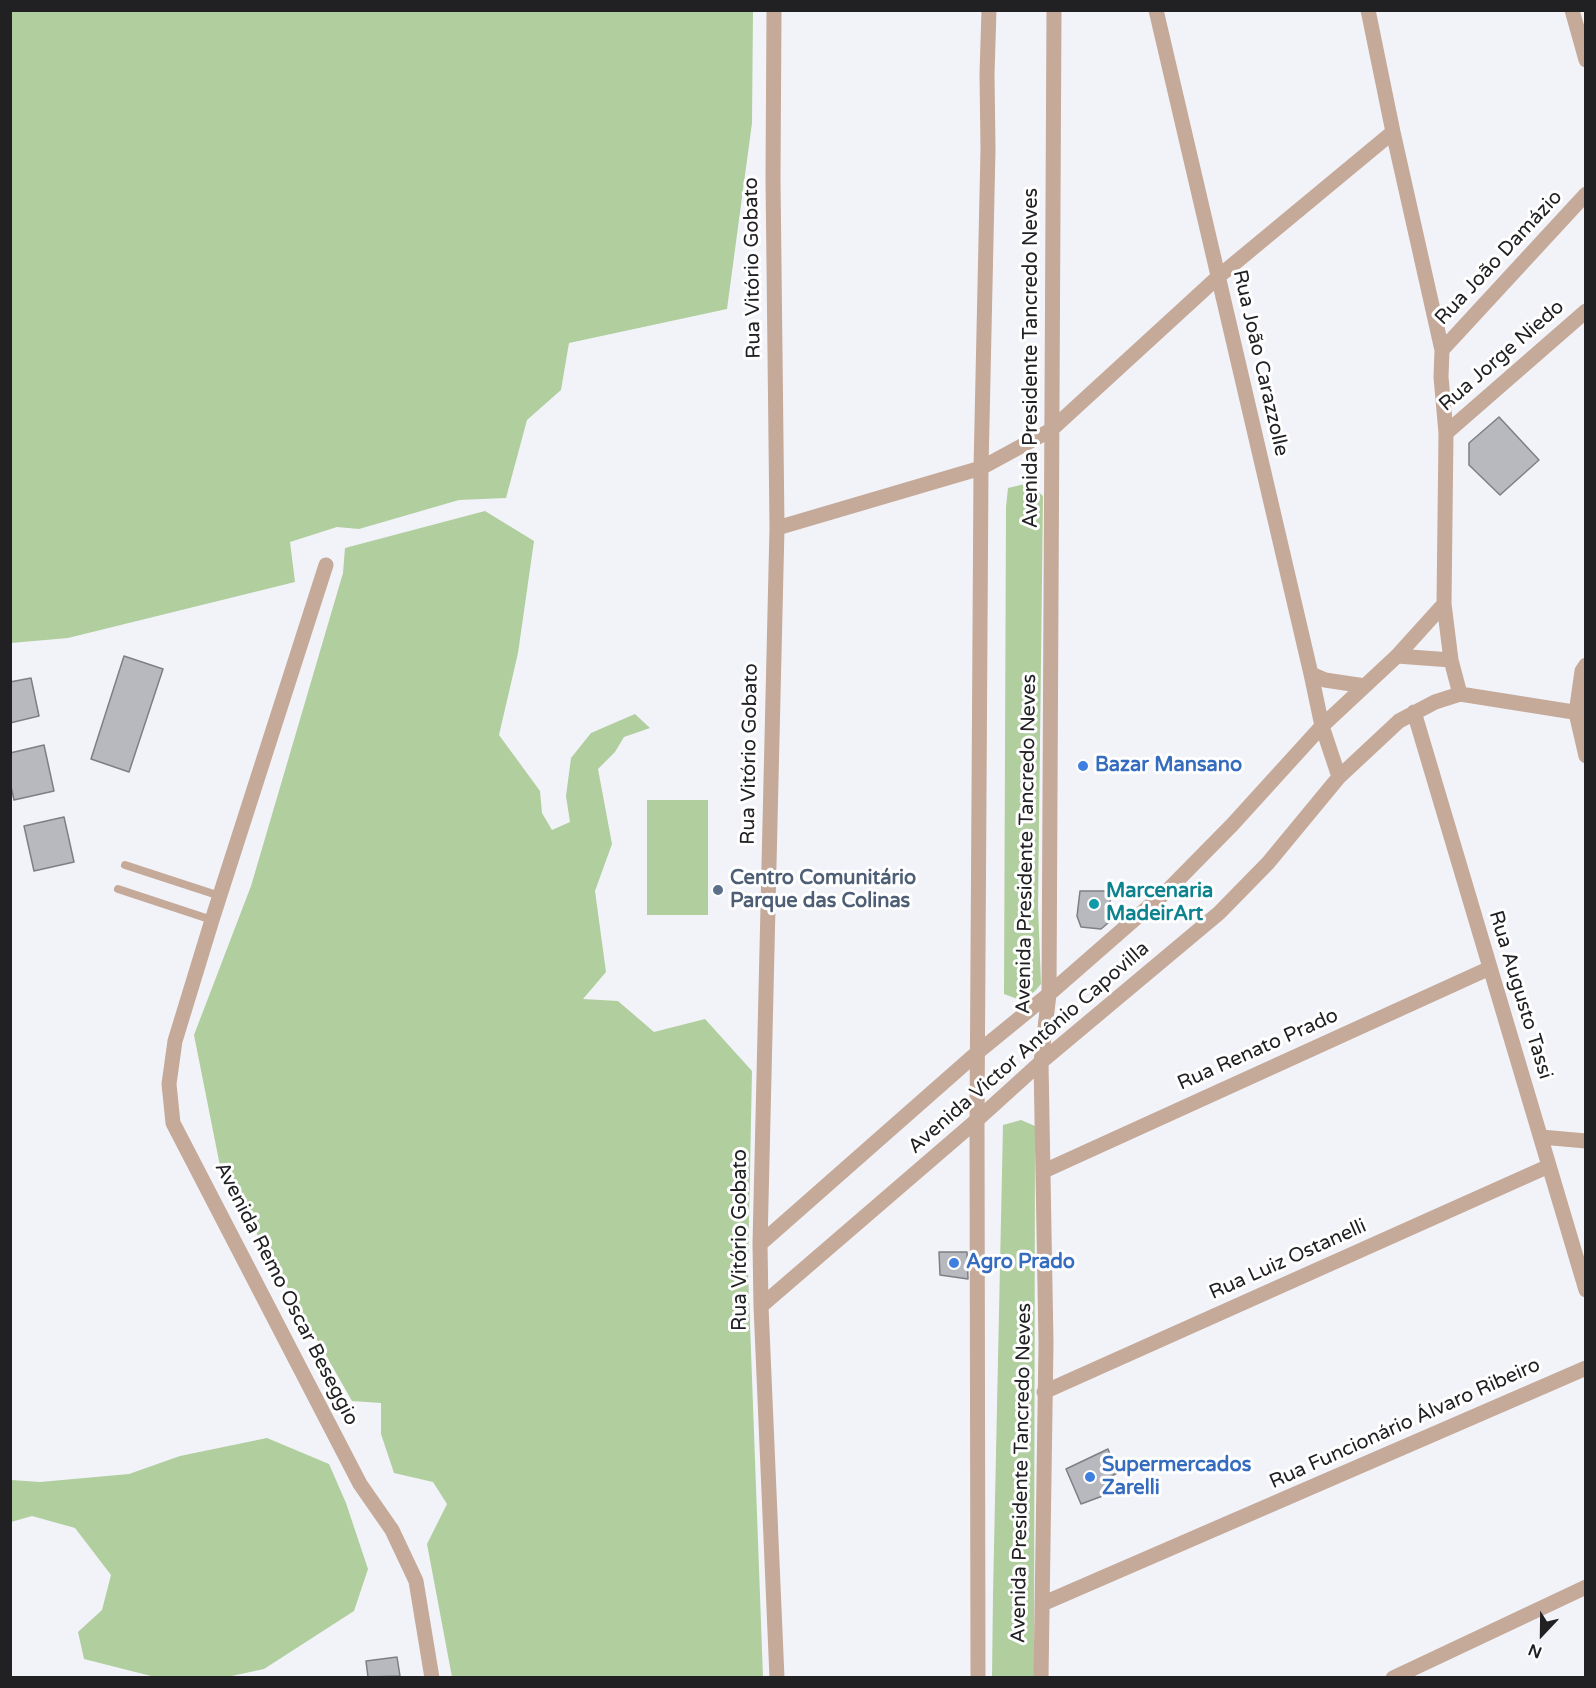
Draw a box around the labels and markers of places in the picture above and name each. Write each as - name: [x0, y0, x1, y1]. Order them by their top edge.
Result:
- place label: Bazar Mansano: [1095, 754, 1242, 778]
- marker: Bazar Mansano: [1076, 759, 1090, 773]
- place label: Centro Comunitário Parque das Colinas: [730, 867, 916, 914]
- place label: Marcenaria MadeirArt: [1106, 880, 1213, 927]
- marker: Centro Comunitário Parque das Colinas: [711, 883, 725, 897]
- marker: Marcenaria MadeirArt: [1087, 897, 1101, 911]
- place label: Agro Prado: [966, 1251, 1075, 1275]
- marker: Agro Prado: [947, 1256, 961, 1270]
- place label: Supermercados Zarelli: [1102, 1454, 1251, 1501]
- marker: Supermercados Zarelli: [1083, 1470, 1097, 1484]

